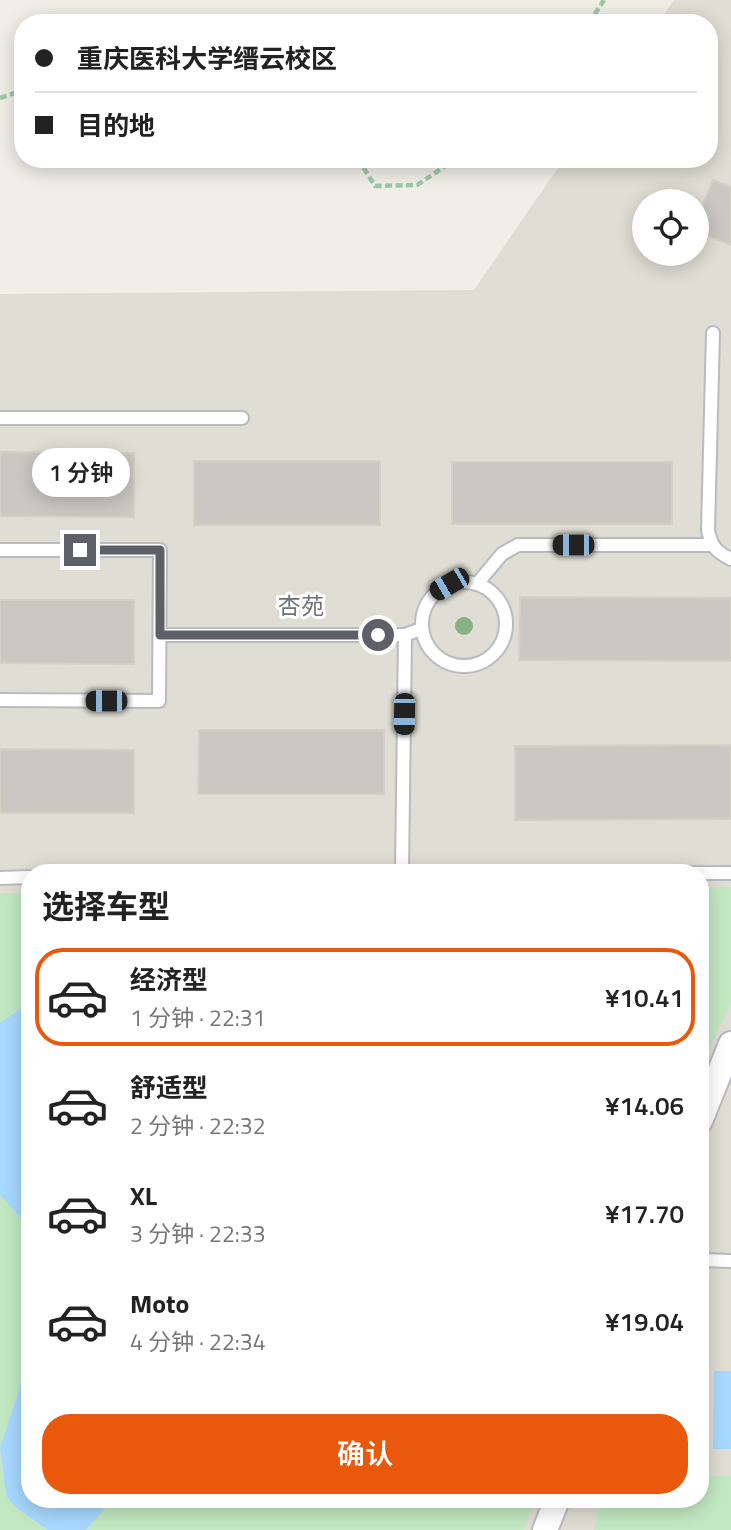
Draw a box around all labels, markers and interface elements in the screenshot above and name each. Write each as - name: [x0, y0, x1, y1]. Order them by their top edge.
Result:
- text: 重庆医科大学缙云校区: [77, 39, 337, 78]
- text: 目的地: [77, 106, 155, 145]
- map controls: [632, 189, 709, 266]
- button: locate: [632, 189, 709, 266]
- callout: 1 分钟: [31, 448, 129, 498]
- text: 1 分钟: [49, 455, 113, 490]
- route end: [64, 534, 96, 566]
- car: [553, 535, 595, 556]
- car: [426, 564, 473, 604]
- district label: 杏苑: [278, 588, 324, 623]
- route start: [362, 619, 394, 651]
- car: [86, 691, 128, 712]
- car: [394, 693, 415, 735]
- text: 选择车型: [42, 882, 170, 930]
- text: 经济型: [130, 960, 208, 999]
- icon: car: [46, 966, 109, 1029]
- text: ¥10.41: [605, 978, 684, 1017]
- text: 1 分钟 · 22:31: [130, 1000, 266, 1035]
- text: 舒适型: [130, 1068, 208, 1107]
- icon: car: [46, 1074, 109, 1137]
- text: ¥14.06: [605, 1086, 684, 1125]
- text: 2 分钟 · 22:32: [130, 1108, 266, 1143]
- text: XL: [130, 1176, 157, 1215]
- icon: car: [46, 1182, 109, 1245]
- text: ¥17.70: [605, 1194, 684, 1233]
- text: 3 分钟 · 22:33: [130, 1216, 266, 1251]
- text: Moto: [130, 1284, 189, 1323]
- icon: car: [46, 1290, 109, 1353]
- text: ¥19.04: [605, 1302, 684, 1341]
- text: 4 分钟 · 22:34: [130, 1324, 266, 1359]
- button: 确认: [42, 1414, 688, 1494]

